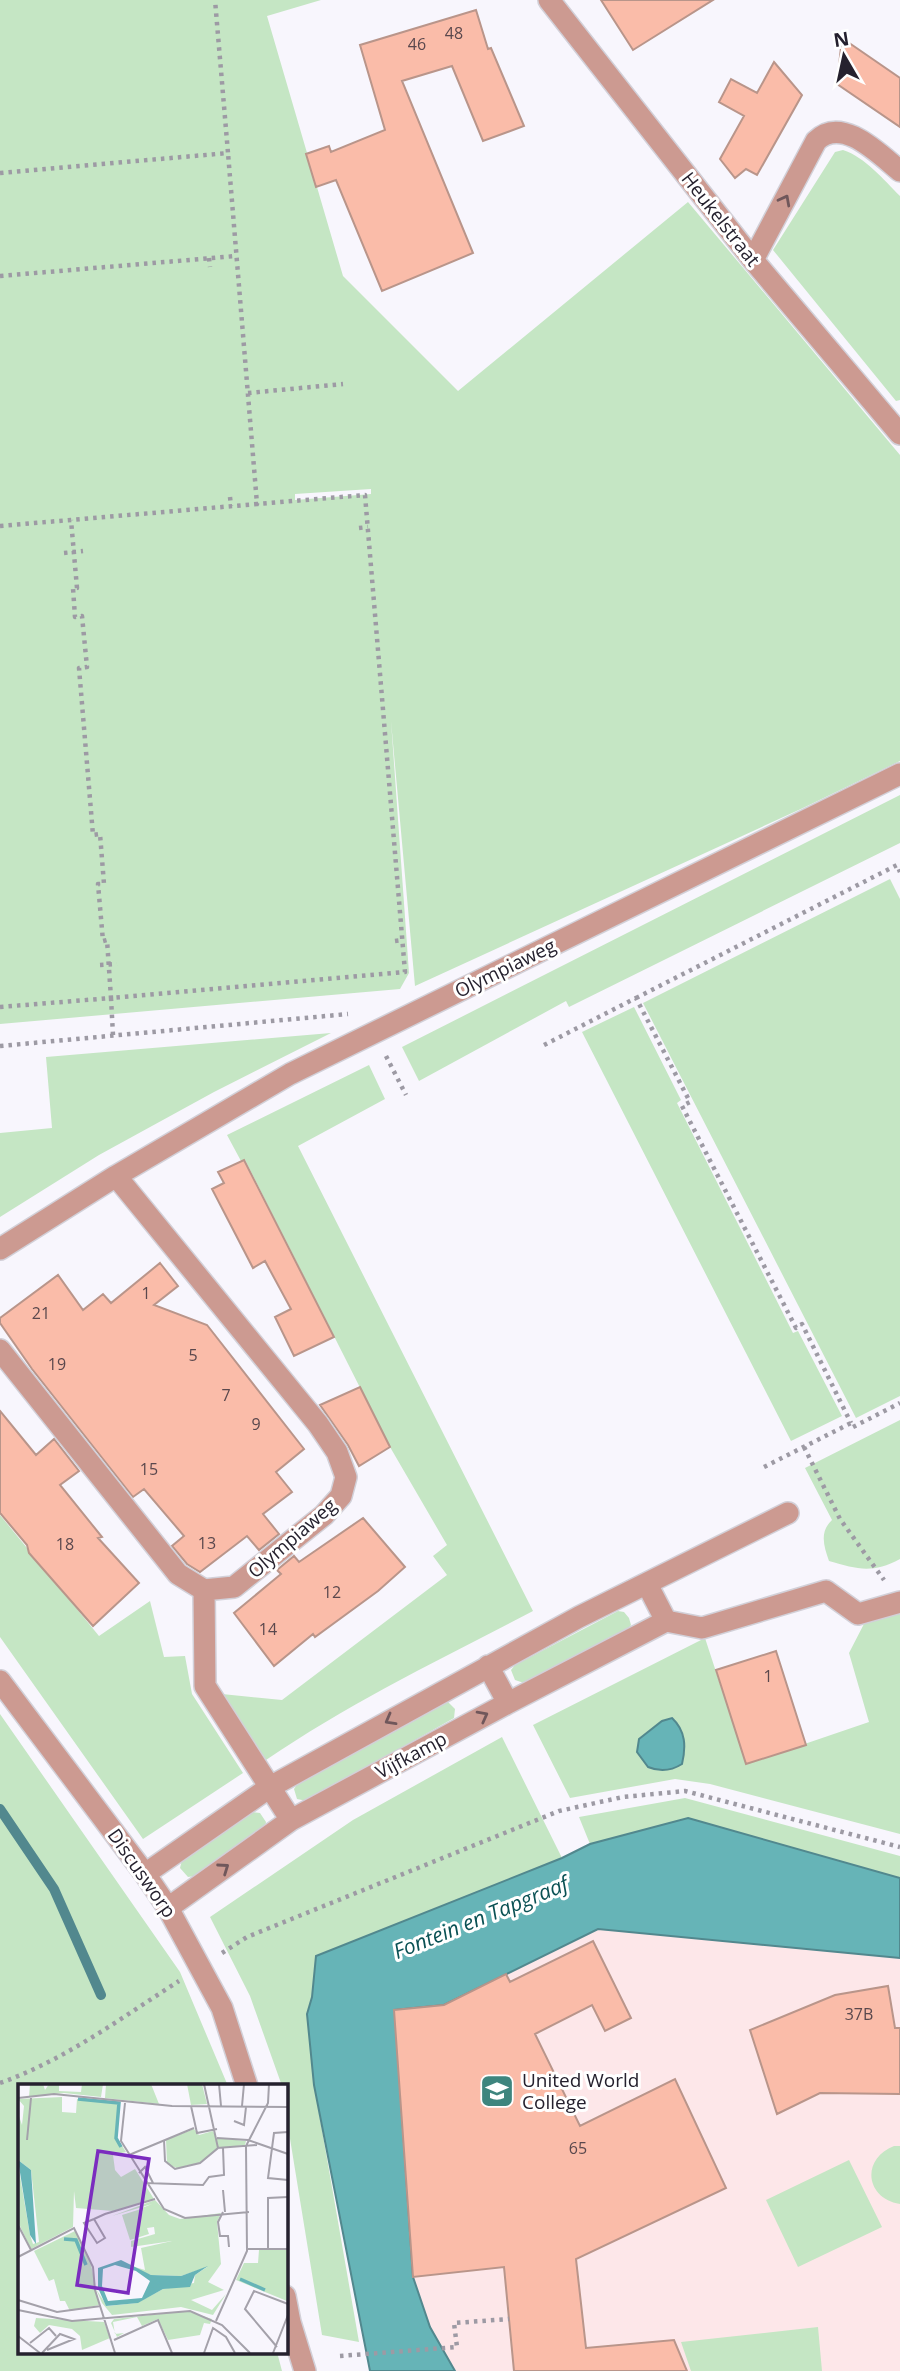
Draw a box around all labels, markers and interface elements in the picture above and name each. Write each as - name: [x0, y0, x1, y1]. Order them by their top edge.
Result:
- north arrow: [809, 21, 879, 91]
- house number: 48: [445, 22, 463, 44]
- text: N: [832, 25, 851, 53]
- house number: 46: [408, 33, 426, 55]
- street label: Heukelstraat: [676, 166, 766, 272]
- one-way arrow: [777, 194, 790, 207]
- street label: Olympiaweg: [450, 932, 560, 1004]
- house number: 1: [141, 1282, 151, 1304]
- house number: 21: [32, 1302, 50, 1324]
- house number: 5: [188, 1344, 198, 1366]
- house number: 19: [48, 1353, 66, 1375]
- house number: 7: [221, 1384, 231, 1406]
- house number: 9: [251, 1413, 261, 1435]
- house number: 15: [140, 1458, 158, 1480]
- street label: Olympiaweg: [242, 1492, 342, 1584]
- house number: 13: [198, 1532, 216, 1554]
- house number: 18: [56, 1533, 74, 1555]
- house number: 12: [323, 1581, 341, 1603]
- house number: 14: [259, 1618, 277, 1640]
- house number: 1: [763, 1665, 773, 1687]
- one-way arrow: [476, 1711, 488, 1724]
- one-way arrow: [385, 1712, 398, 1725]
- street label: Vijfkamp: [371, 1725, 451, 1785]
- street label: Discusworp: [102, 1823, 182, 1923]
- one-way arrow: [216, 1864, 229, 1876]
- water label: Fontein en Tapgraaf: [389, 1868, 575, 1965]
- house number: 37B: [845, 2003, 873, 2025]
- place label: United World College: [522, 2067, 639, 2115]
- school or university icon: United World College: [478, 2072, 516, 2110]
- inset map: [18, 2084, 287, 2354]
- house number: 65: [569, 2137, 587, 2159]

